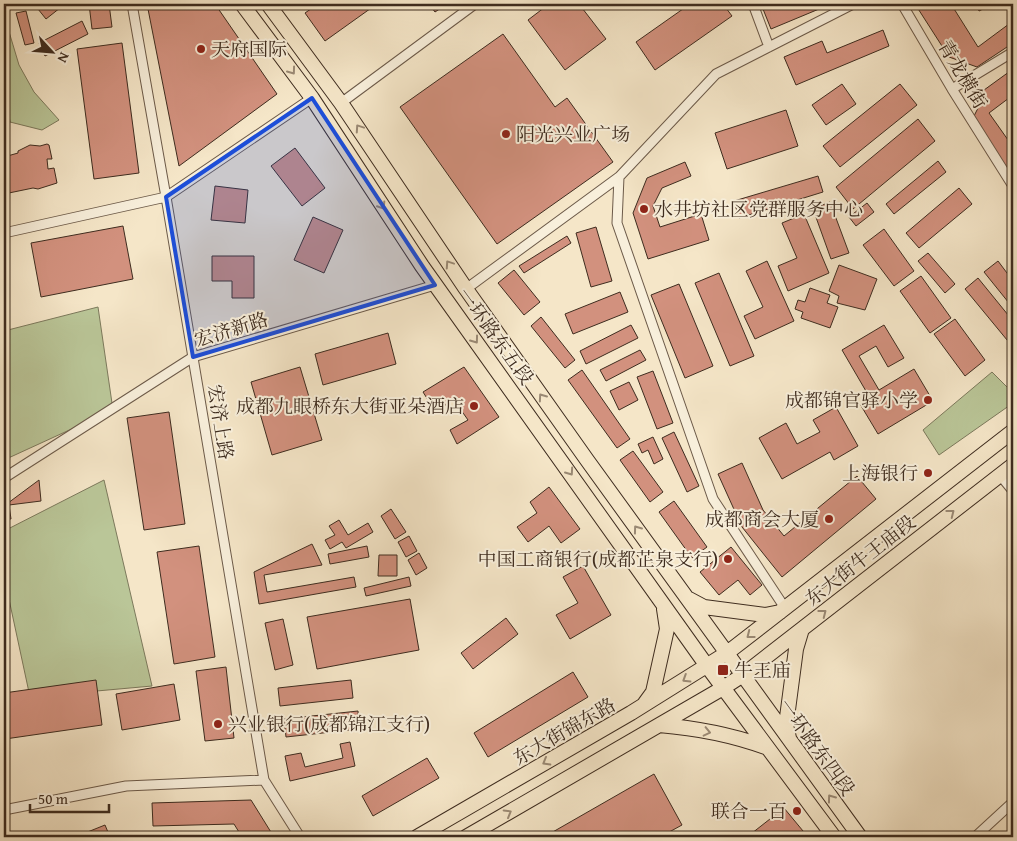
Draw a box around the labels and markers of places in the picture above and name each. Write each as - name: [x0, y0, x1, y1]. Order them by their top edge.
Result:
- place label: 天府国际: [211, 35, 287, 63]
- marker: 天府国际: [195, 43, 207, 55]
- place label: 阳光兴业广场: [516, 120, 630, 148]
- marker: 阳光兴业广场: [500, 128, 512, 140]
- place label: 水井坊社区党群服务中心: [654, 195, 863, 223]
- marker: 水井坊社区党群服务中心: [638, 203, 650, 215]
- place label: 成都锦官驿小学: [785, 386, 918, 414]
- place label: 成都九眼桥东大街亚朵酒店: [236, 392, 464, 420]
- marker: 成都锦官驿小学: [922, 394, 934, 406]
- marker: 成都九眼桥东大街亚朵酒店: [468, 400, 480, 412]
- place label: 上海银行: [842, 459, 918, 487]
- marker: 上海银行: [922, 467, 934, 479]
- place label: 成都商会大厦: [705, 505, 819, 533]
- marker: 成都商会大厦: [823, 513, 835, 525]
- place label: 中国工商银行(成都芷泉支行): [478, 545, 718, 573]
- marker: 中国工商银行(成都芷泉支行): [722, 553, 734, 565]
- place label: 牛王庙: [734, 656, 791, 684]
- marker: 牛王庙: [716, 663, 730, 677]
- place label: 兴业银行(成都锦江支行): [228, 710, 430, 738]
- marker: 兴业银行(成都锦江支行): [212, 718, 224, 730]
- place label: 联合一百: [711, 797, 787, 825]
- marker: 联合一百: [791, 805, 803, 817]

